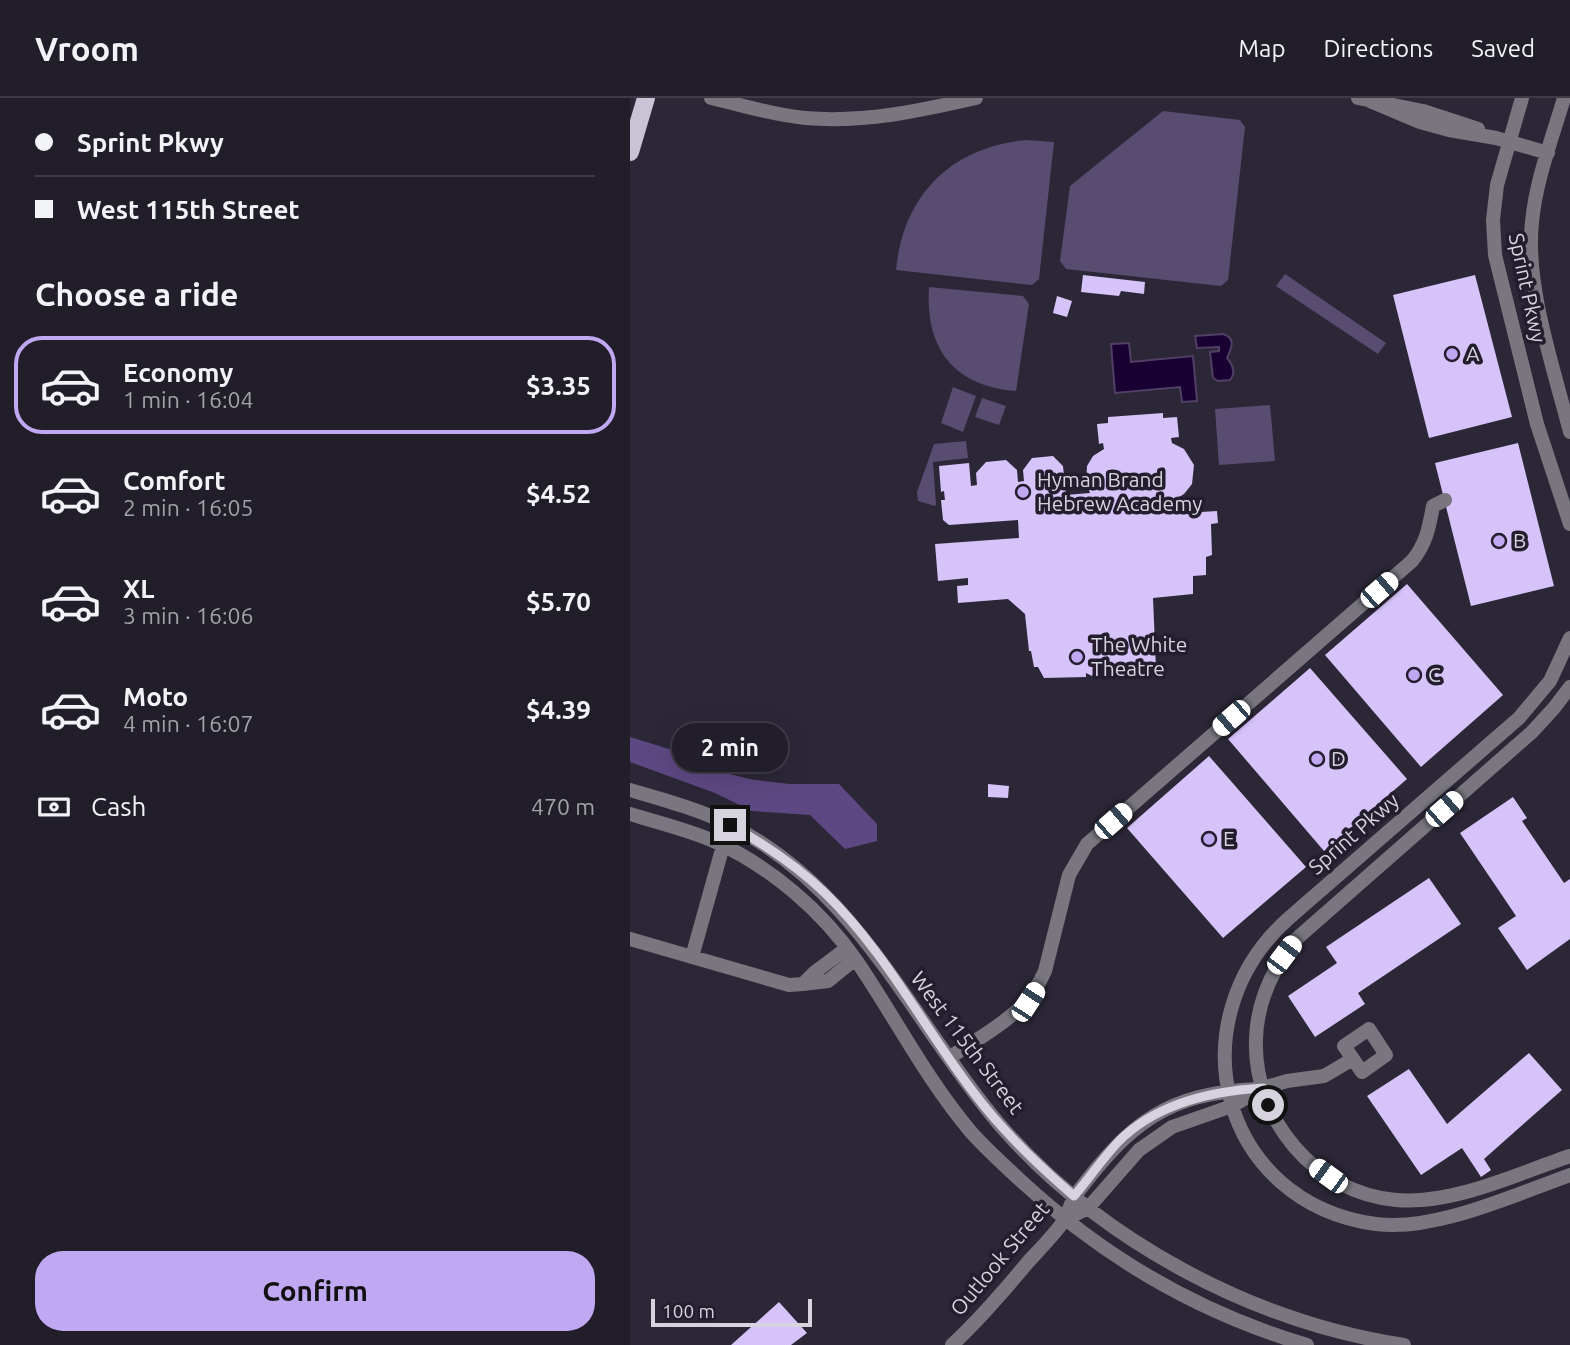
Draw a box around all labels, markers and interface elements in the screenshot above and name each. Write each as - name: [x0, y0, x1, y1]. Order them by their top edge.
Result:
- text: Vroom: [35, 30, 139, 67]
- text: Map: [1238, 35, 1285, 62]
- text: Directions: [1323, 35, 1433, 62]
- text: Saved: [1471, 35, 1535, 62]
- text: Sprint Pkwy: [77, 128, 224, 157]
- text: West 115th Street: [77, 195, 300, 224]
- street label: Sprint Pkwy: [1505, 231, 1551, 345]
- text: Choose a ride: [35, 276, 238, 312]
- place label: A: [1466, 341, 1480, 365]
- marker: A: [1444, 346, 1460, 362]
- icon: car: [39, 354, 102, 417]
- text: Economy: [123, 358, 233, 387]
- text: $3.35: [526, 371, 591, 400]
- text: 1 min · 16:04: [123, 387, 254, 412]
- icon: car: [39, 462, 102, 525]
- text: Comfort: [123, 466, 226, 495]
- place label: Hyman Brand Hebrew Academy: [1037, 467, 1202, 515]
- text: $4.52: [526, 479, 591, 508]
- marker: Hyman Brand Hebrew Academy: [1015, 484, 1031, 500]
- text: 2 min · 16:05: [123, 495, 254, 520]
- place label: B: [1513, 528, 1526, 552]
- marker: B: [1491, 533, 1507, 549]
- car: [1357, 568, 1402, 612]
- icon: car: [39, 570, 102, 633]
- text: XL: [123, 574, 154, 603]
- text: $5.70: [526, 587, 591, 616]
- text: 3 min · 16:06: [123, 603, 254, 628]
- place label: The White Theatre: [1091, 632, 1187, 680]
- marker: The White Theatre: [1069, 649, 1085, 665]
- place label: C: [1428, 662, 1441, 686]
- marker: C: [1406, 667, 1422, 683]
- icon: car: [39, 678, 102, 741]
- text: Moto: [123, 682, 188, 711]
- text: $4.39: [526, 695, 591, 724]
- car: [1209, 696, 1254, 740]
- text: 4 min · 16:07: [123, 711, 254, 736]
- callout: 2 min: [672, 724, 788, 772]
- text: 2 min: [701, 735, 759, 760]
- place label: D: [1331, 746, 1346, 770]
- marker: D: [1309, 751, 1325, 767]
- car: [1422, 787, 1467, 831]
- icon: cash: [35, 788, 73, 826]
- street label: Sprint Pkwy: [1303, 788, 1403, 879]
- text: Cash: [91, 792, 146, 821]
- text: 470 m: [531, 794, 595, 819]
- car: [1091, 799, 1136, 843]
- route end: [714, 809, 746, 841]
- place label: E: [1223, 826, 1235, 850]
- marker: E: [1201, 831, 1217, 847]
- car: [1263, 932, 1306, 978]
- street label: West 115th Street: [906, 966, 1029, 1118]
- car: [1008, 979, 1049, 1025]
- route start: [1252, 1089, 1284, 1121]
- car: [1305, 1155, 1352, 1197]
- street label: Outlook Street: [945, 1197, 1054, 1320]
- button: Confirm: [35, 1251, 595, 1331]
- scale bar: [651, 1296, 812, 1328]
- text: 100 m: [662, 1300, 715, 1322]

